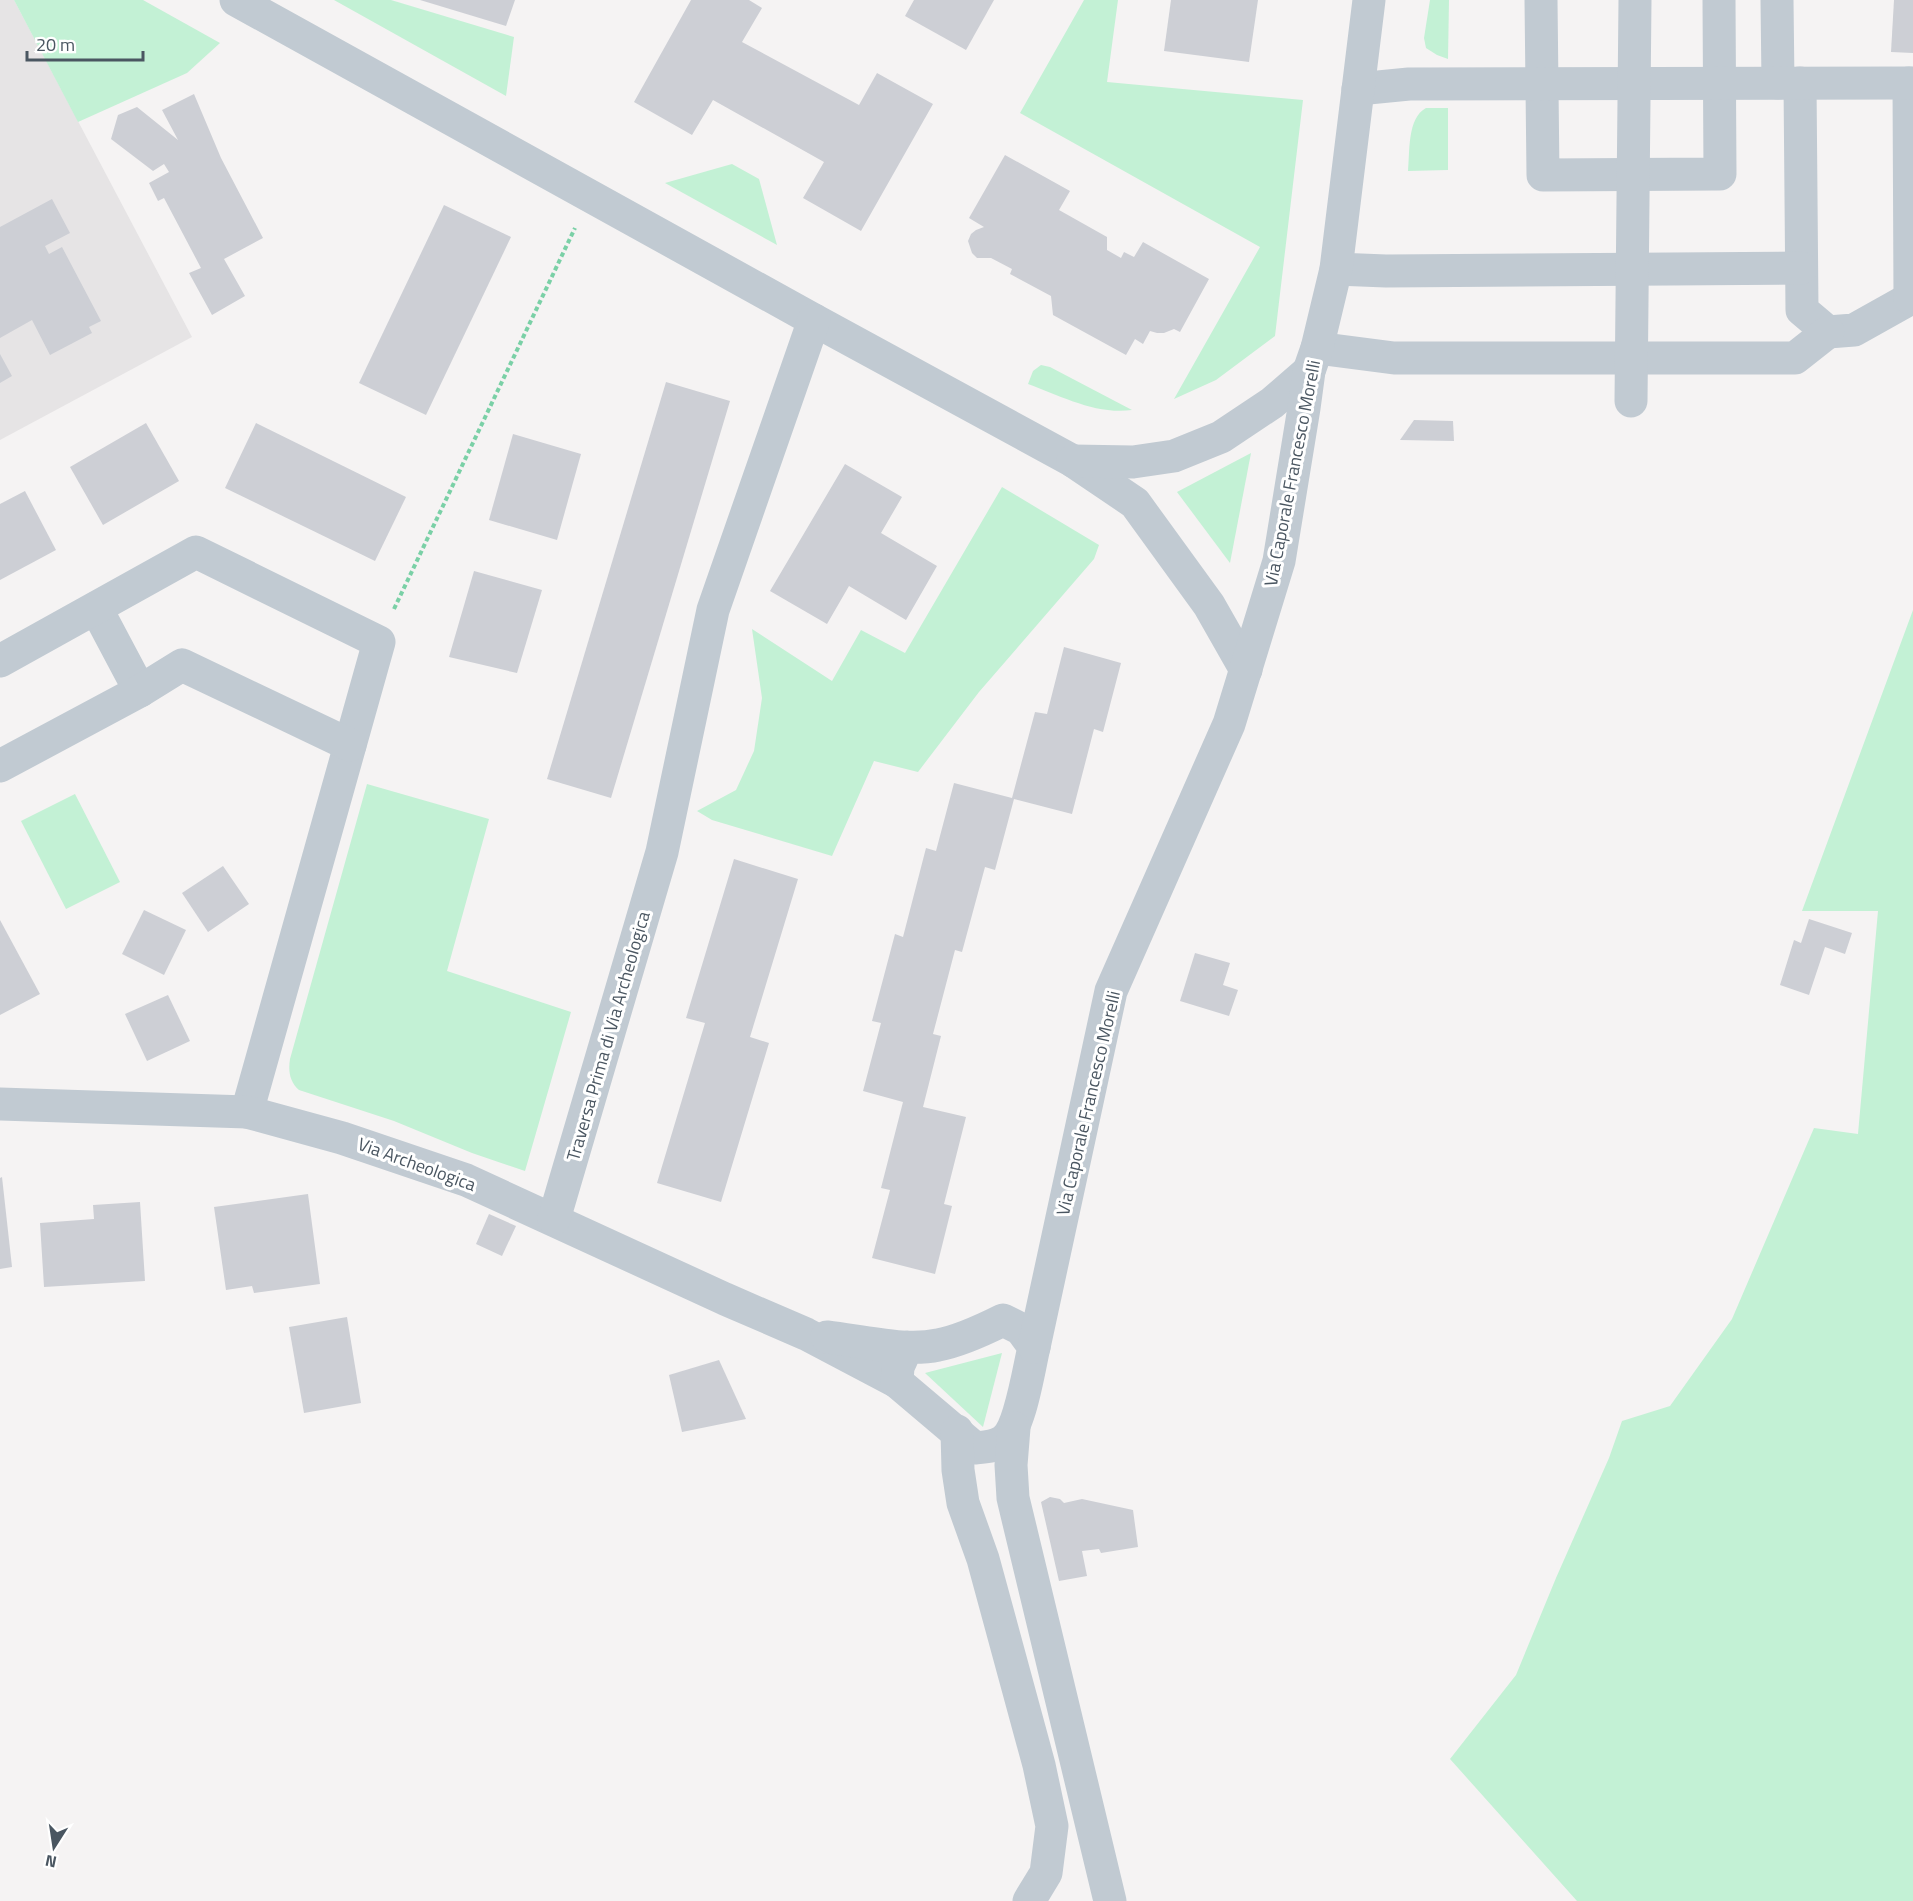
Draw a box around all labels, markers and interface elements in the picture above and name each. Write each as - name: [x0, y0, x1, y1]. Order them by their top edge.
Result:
- scale bar: [27, 24, 142, 62]
- text: 20 m: [36, 31, 75, 58]
- street label: Via Caporale Francesco Morelli: [1257, 358, 1327, 588]
- street label: Traversa Prima di Via Archeologica: [559, 908, 657, 1164]
- street label: Via Caporale Francesco Morelli: [1049, 988, 1127, 1218]
- street label: Via Archeologica: [354, 1130, 480, 1198]
- north arrow: [24, 1817, 84, 1877]
- text: N: [43, 1849, 59, 1875]

